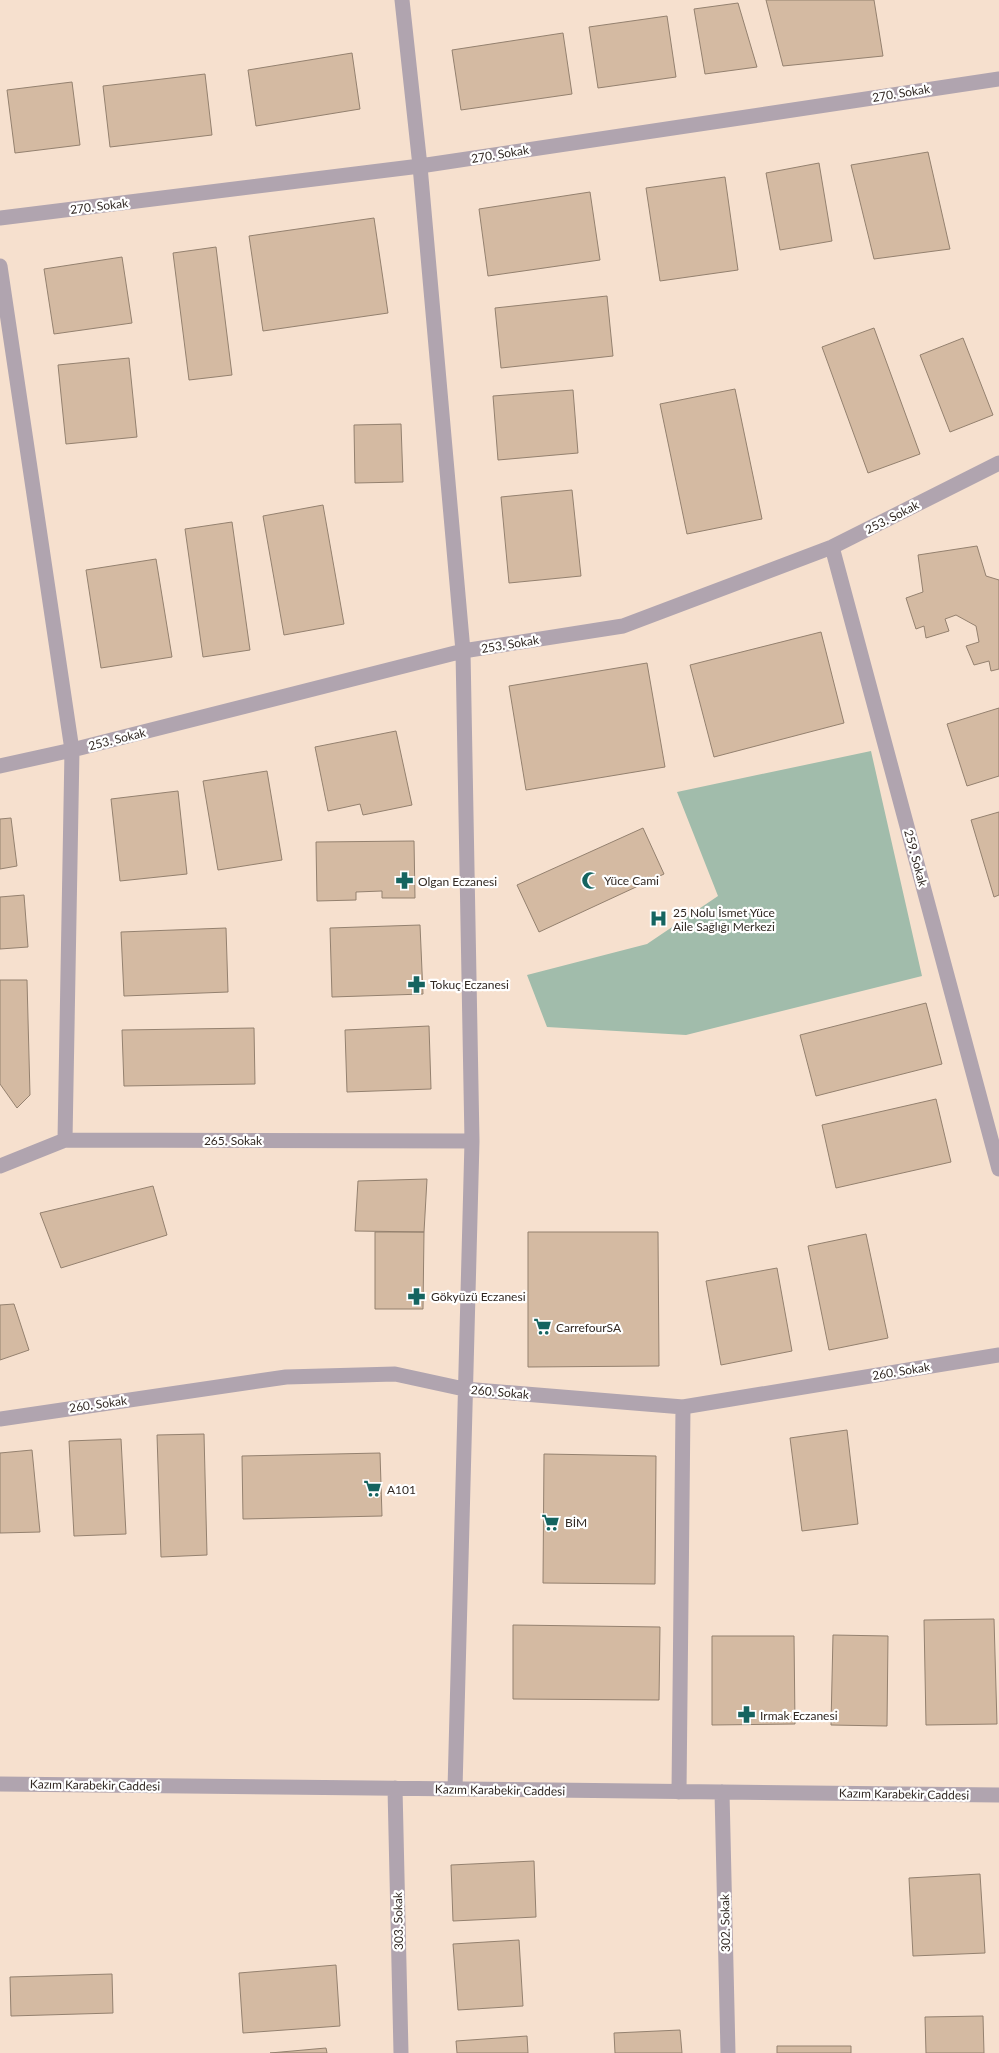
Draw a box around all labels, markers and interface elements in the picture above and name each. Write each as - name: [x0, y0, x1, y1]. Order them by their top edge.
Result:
- street label: 270. Sokak: [871, 81, 932, 105]
- street label: 270. Sokak: [470, 142, 531, 166]
- street label: 270. Sokak: [69, 195, 130, 217]
- street label: 253. Sokak: [863, 497, 922, 537]
- street label: 253. Sokak: [480, 632, 541, 656]
- street label: 253. Sokak: [87, 724, 148, 753]
- street label: 259. Sokak: [901, 828, 931, 889]
- mosque icon: Yüce Cami: [580, 870, 600, 890]
- pharmacy icon: Olgan Eczanesi: [394, 871, 414, 891]
- place label: Yüce Cami: [604, 873, 659, 888]
- place label: Olgan Eczanesi: [418, 874, 497, 889]
- place label: 25 Nolu İsmet Yüce Aile Sağlığı Merkezi: [673, 905, 775, 934]
- hospital icon: 25 Nolu İsmet Yüce Aile Sağlığı Merkezi: [649, 909, 669, 929]
- pharmacy icon: Tokuç Eczanesi: [406, 974, 426, 994]
- place label: Tokuç Eczanesi: [430, 977, 509, 992]
- street label: 265. Sokak: [204, 1133, 263, 1148]
- pharmacy icon: Gökyüzü Eczanesi: [407, 1286, 427, 1306]
- place label: Gökyüzü Eczanesi: [431, 1289, 526, 1304]
- supermarket icon: CarrefourSA: [532, 1317, 552, 1337]
- place label: CarrefourSA: [556, 1320, 622, 1335]
- street label: 260. Sokak: [871, 1359, 932, 1383]
- street label: 260. Sokak: [470, 1382, 531, 1402]
- street label: 260. Sokak: [68, 1392, 129, 1415]
- supermarket icon: A101: [363, 1479, 383, 1499]
- place label: A101: [387, 1482, 416, 1497]
- supermarket icon: BİM: [541, 1512, 561, 1532]
- place label: BİM: [565, 1515, 587, 1530]
- pharmacy icon: Irmak Eczanesi: [736, 1705, 756, 1725]
- place label: Irmak Eczanesi: [760, 1708, 838, 1723]
- street label: Kazım Karabekir Caddesi: [30, 1776, 160, 1794]
- street label: Kazım Karabekir Caddesi: [435, 1781, 565, 1799]
- street label: Kazım Karabekir Caddesi: [839, 1785, 969, 1803]
- street label: 303. Sokak: [390, 1891, 406, 1950]
- street label: 302. Sokak: [717, 1893, 733, 1952]

